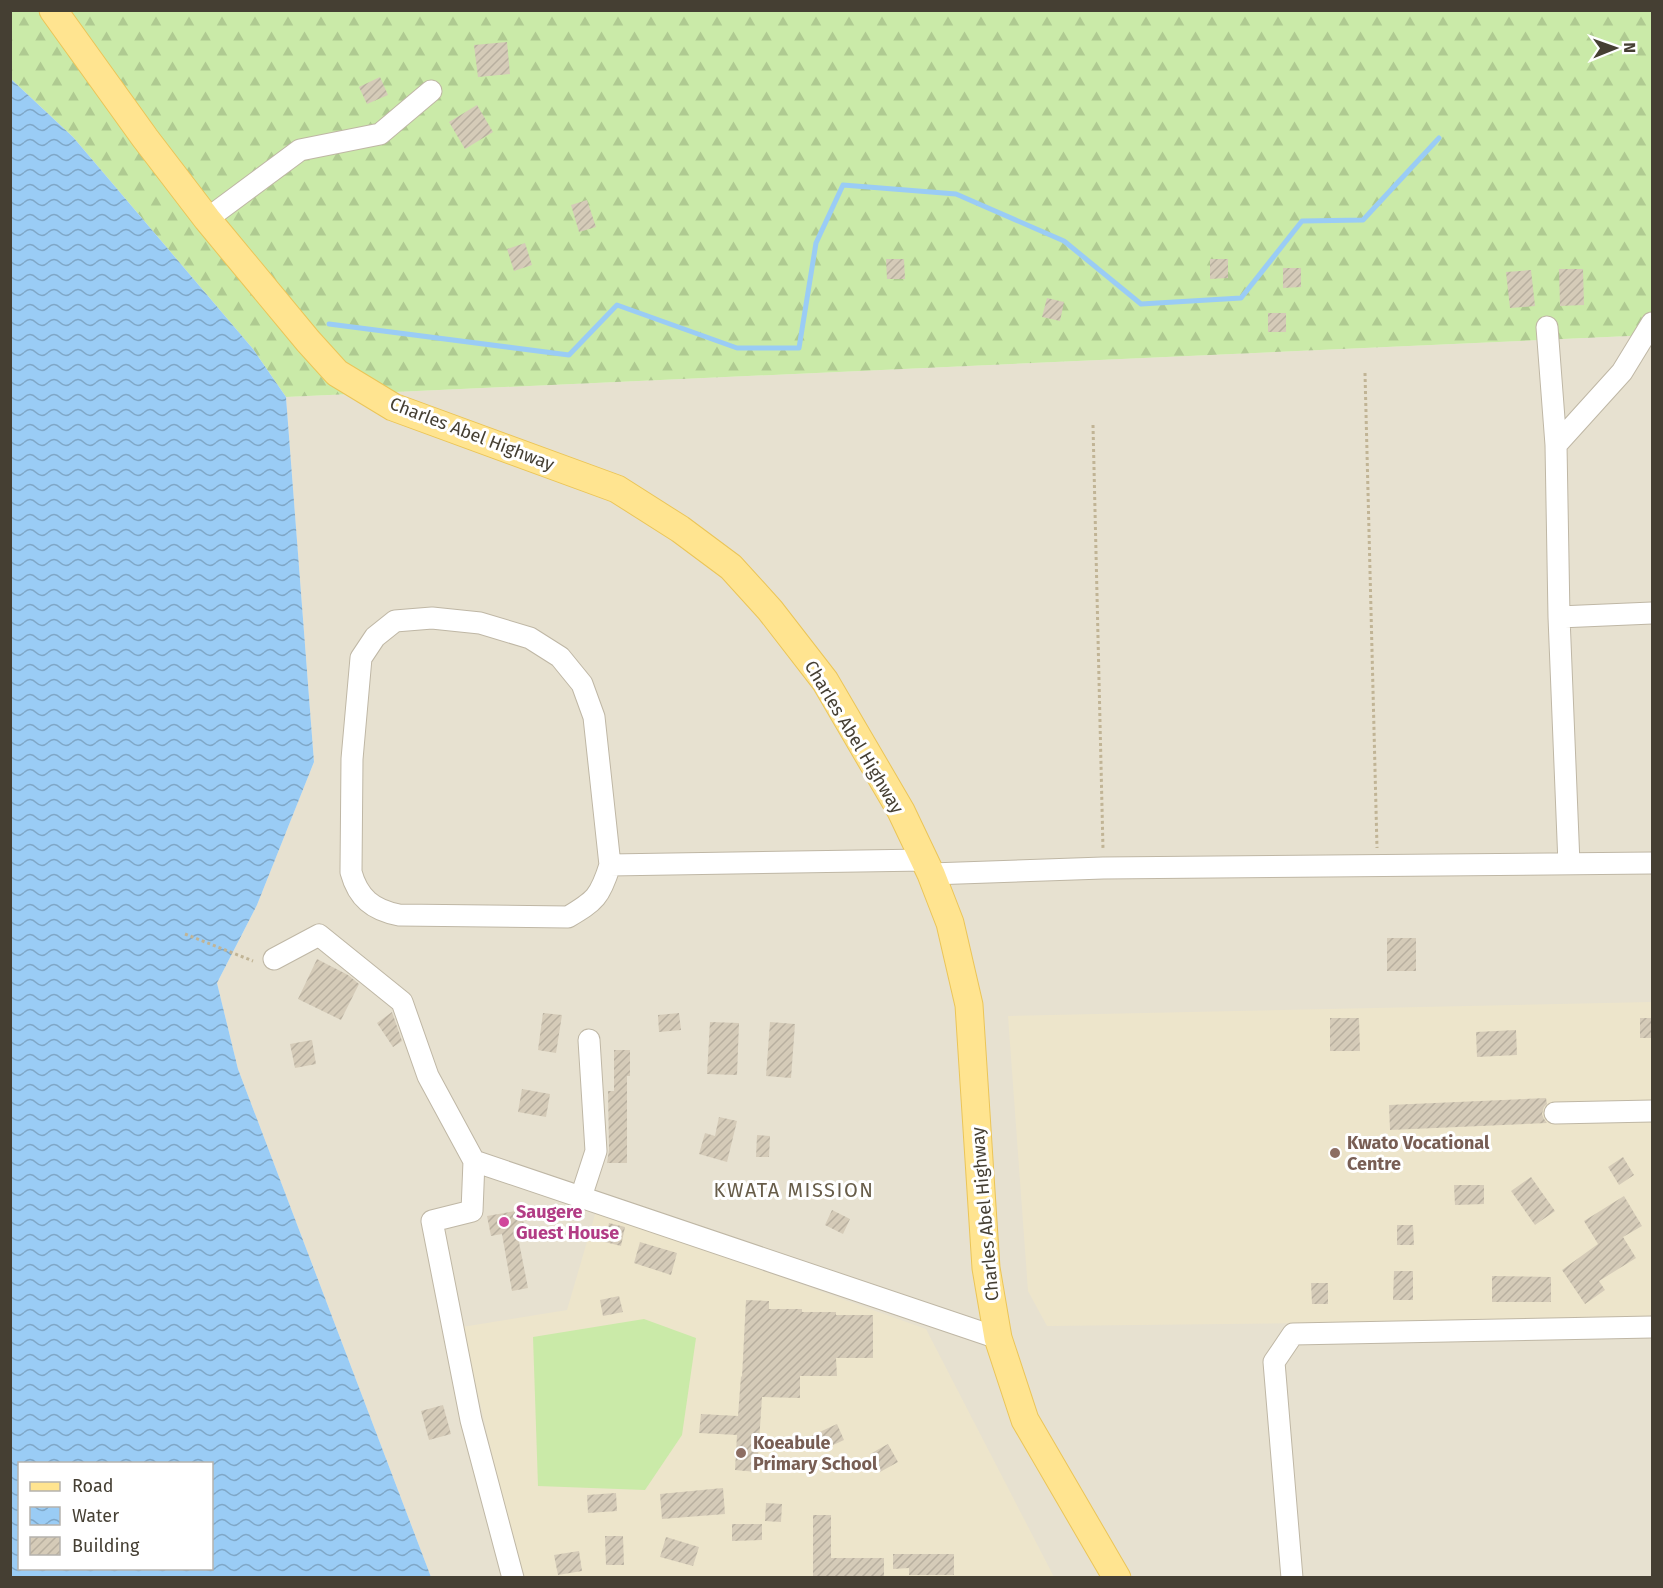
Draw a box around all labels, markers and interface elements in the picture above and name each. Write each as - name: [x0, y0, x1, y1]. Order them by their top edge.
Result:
- north arrow: [1585, 18, 1645, 78]
- text: N: [1620, 42, 1639, 53]
- street label: Charles Abel Highway: [387, 392, 558, 476]
- street label: Charles Abel Highway: [800, 657, 908, 818]
- street label: Charles Abel Highway: [966, 1126, 1004, 1302]
- place label: Kwato Vocational Centre: [1347, 1132, 1490, 1175]
- marker: Kwato Vocational Centre: [1328, 1146, 1342, 1160]
- district label: KWATA MISSION: [714, 1178, 874, 1202]
- place label: Saugere Guest House: [516, 1201, 619, 1244]
- marker: Saugere Guest House: [497, 1215, 511, 1229]
- place label: Koeabule Primary School: [753, 1432, 878, 1475]
- marker: Koeabule Primary School: [734, 1446, 748, 1460]
- legend: [18, 1462, 213, 1570]
- text: Road: [72, 1475, 114, 1497]
- text: Water: [72, 1505, 119, 1527]
- text: Building: [72, 1535, 140, 1557]

